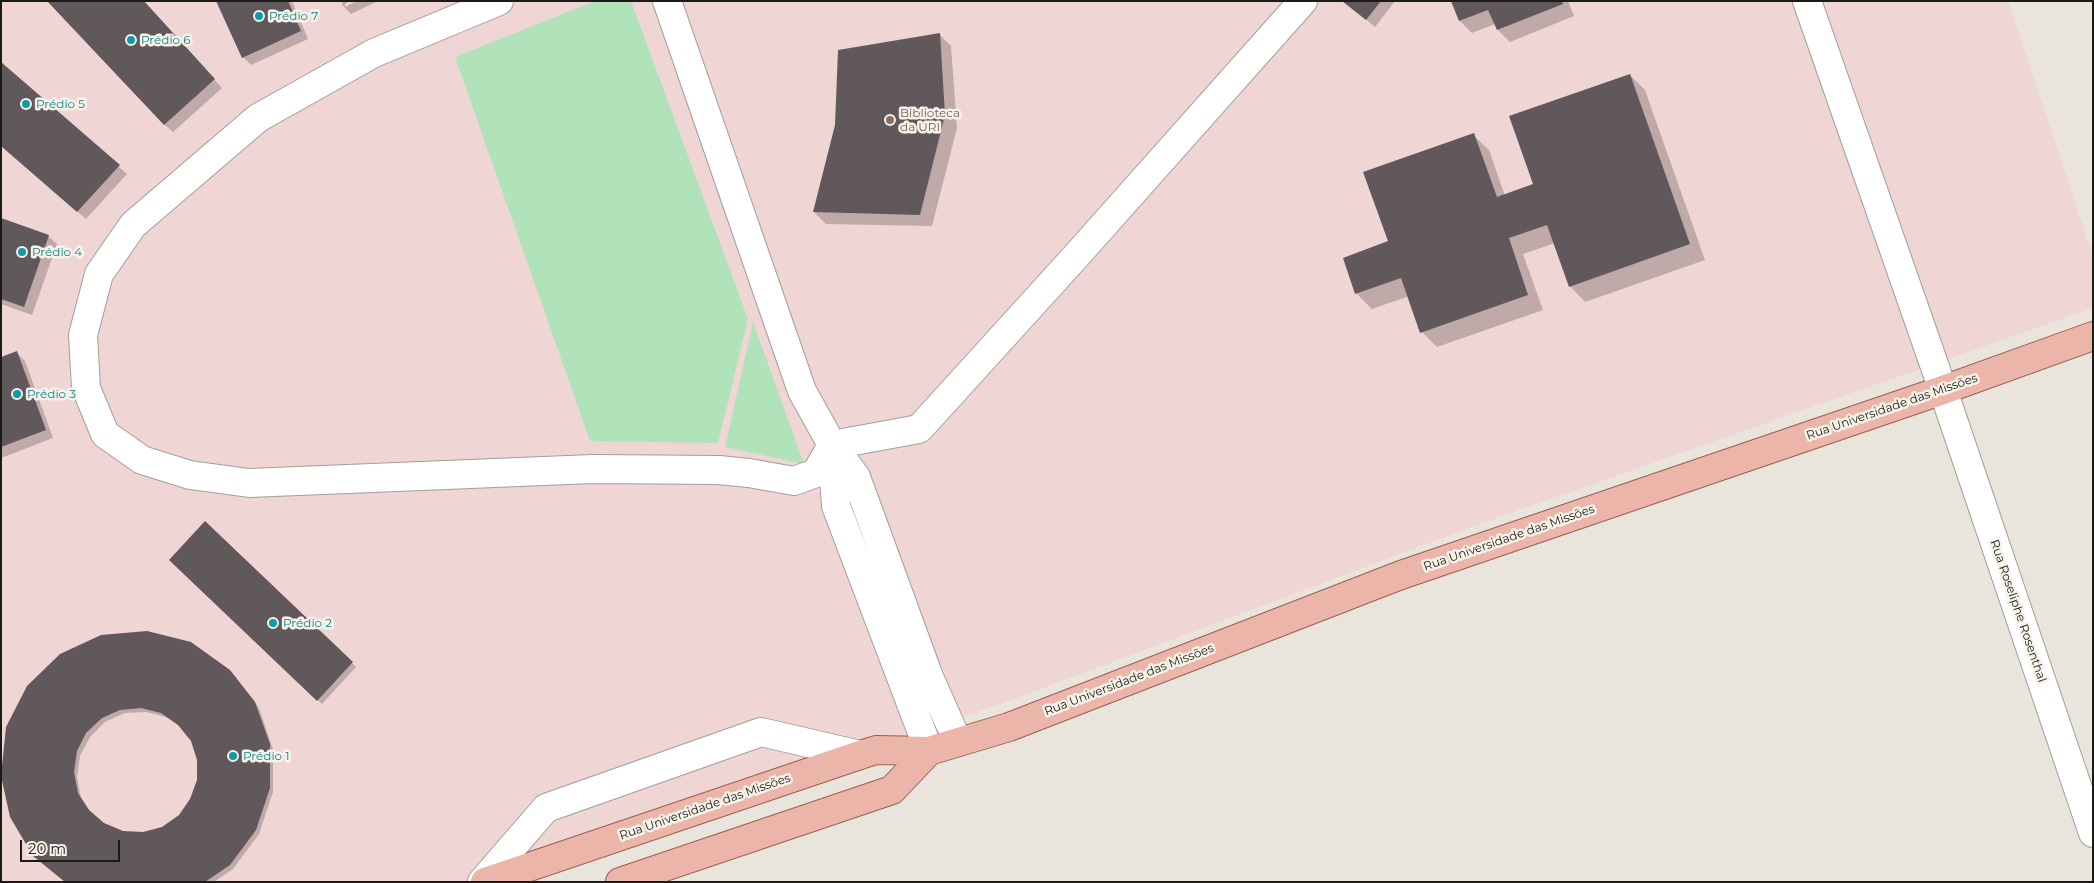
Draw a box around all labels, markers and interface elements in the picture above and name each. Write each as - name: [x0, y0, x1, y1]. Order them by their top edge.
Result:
- place label: Prédio 7: [269, 9, 318, 23]
- marker: Prédio 7: [253, 10, 265, 22]
- place label: Prédio 6: [141, 33, 191, 47]
- marker: Prédio 6: [125, 34, 137, 46]
- place label: Prédio 5: [36, 97, 85, 111]
- marker: Prédio 5: [20, 98, 32, 110]
- place label: Biblioteca da URI: [900, 106, 960, 134]
- marker: Biblioteca da URI: [884, 114, 896, 126]
- place label: Prédio 4: [32, 245, 82, 259]
- marker: Prédio 4: [16, 246, 28, 258]
- street label: Rua Universidade das Missões: [1804, 371, 1980, 443]
- place label: Prédio 3: [27, 387, 76, 401]
- marker: Prédio 3: [11, 388, 23, 400]
- street label: Rua Universidade das Missões: [1421, 502, 1597, 574]
- street label: Rua Roseliphe Rosenthal: [1987, 538, 2049, 684]
- place label: Prédio 2: [283, 616, 332, 630]
- marker: Prédio 2: [267, 617, 279, 629]
- street label: Rua Universidade das Missões: [1042, 641, 1216, 719]
- place label: Prédio 1: [243, 749, 290, 763]
- marker: Prédio 1: [227, 750, 239, 762]
- street label: Rua Universidade das Missões: [617, 771, 793, 843]
- scale bar: [22, 830, 122, 862]
- text: 20 m: [28, 839, 66, 858]

